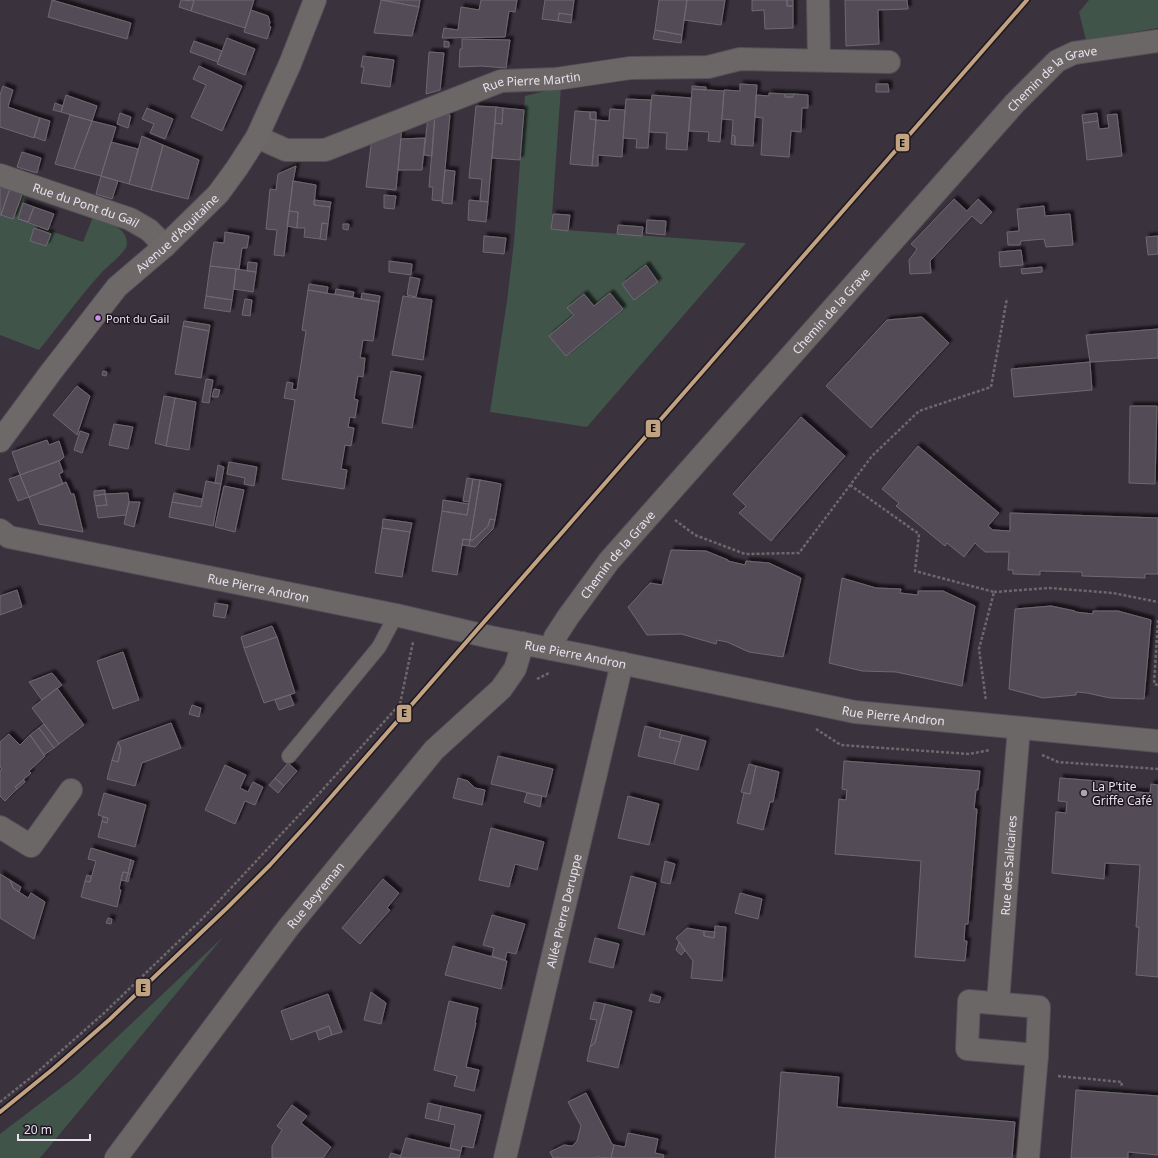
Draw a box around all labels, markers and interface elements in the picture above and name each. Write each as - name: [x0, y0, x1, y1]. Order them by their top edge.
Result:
- street label: Chemin de la Grave: [1003, 41, 1098, 115]
- street label: Rue Pierre Martin: [480, 67, 582, 96]
- line badge: E: [895, 133, 910, 152]
- text: E: [899, 135, 905, 150]
- street label: Rue du Pont du Gail: [31, 178, 143, 231]
- street label: Avenue d'Aquitaine: [131, 190, 222, 276]
- street label: Chemin de la Grave: [788, 264, 874, 358]
- place label: Pont du Gail: [106, 311, 169, 326]
- marker: Pont du Gail: [93, 313, 103, 323]
- line badge: E: [645, 419, 661, 438]
- text: E: [650, 420, 656, 435]
- street label: Chemin de la Grave: [576, 506, 659, 602]
- street label: Rue Pierre Andron: [206, 569, 311, 606]
- street label: Rue Pierre Andron: [523, 635, 628, 673]
- street label: Rue Pierre Andron: [840, 701, 946, 729]
- line badge: E: [396, 704, 412, 723]
- text: E: [401, 705, 407, 720]
- place label: La P'tite Griffe Café: [1092, 778, 1152, 809]
- marker: La P'tite Griffe Café: [1079, 788, 1089, 798]
- street label: Rue des Salicaires: [996, 814, 1020, 916]
- street label: Allée Pierre Deruppe: [542, 852, 585, 970]
- street label: Rue Beyreman: [283, 858, 348, 932]
- line badge: E: [135, 978, 151, 997]
- text: E: [140, 980, 146, 995]
- scale bar: [18, 1116, 90, 1142]
- text: 20 m: [24, 1121, 52, 1138]

